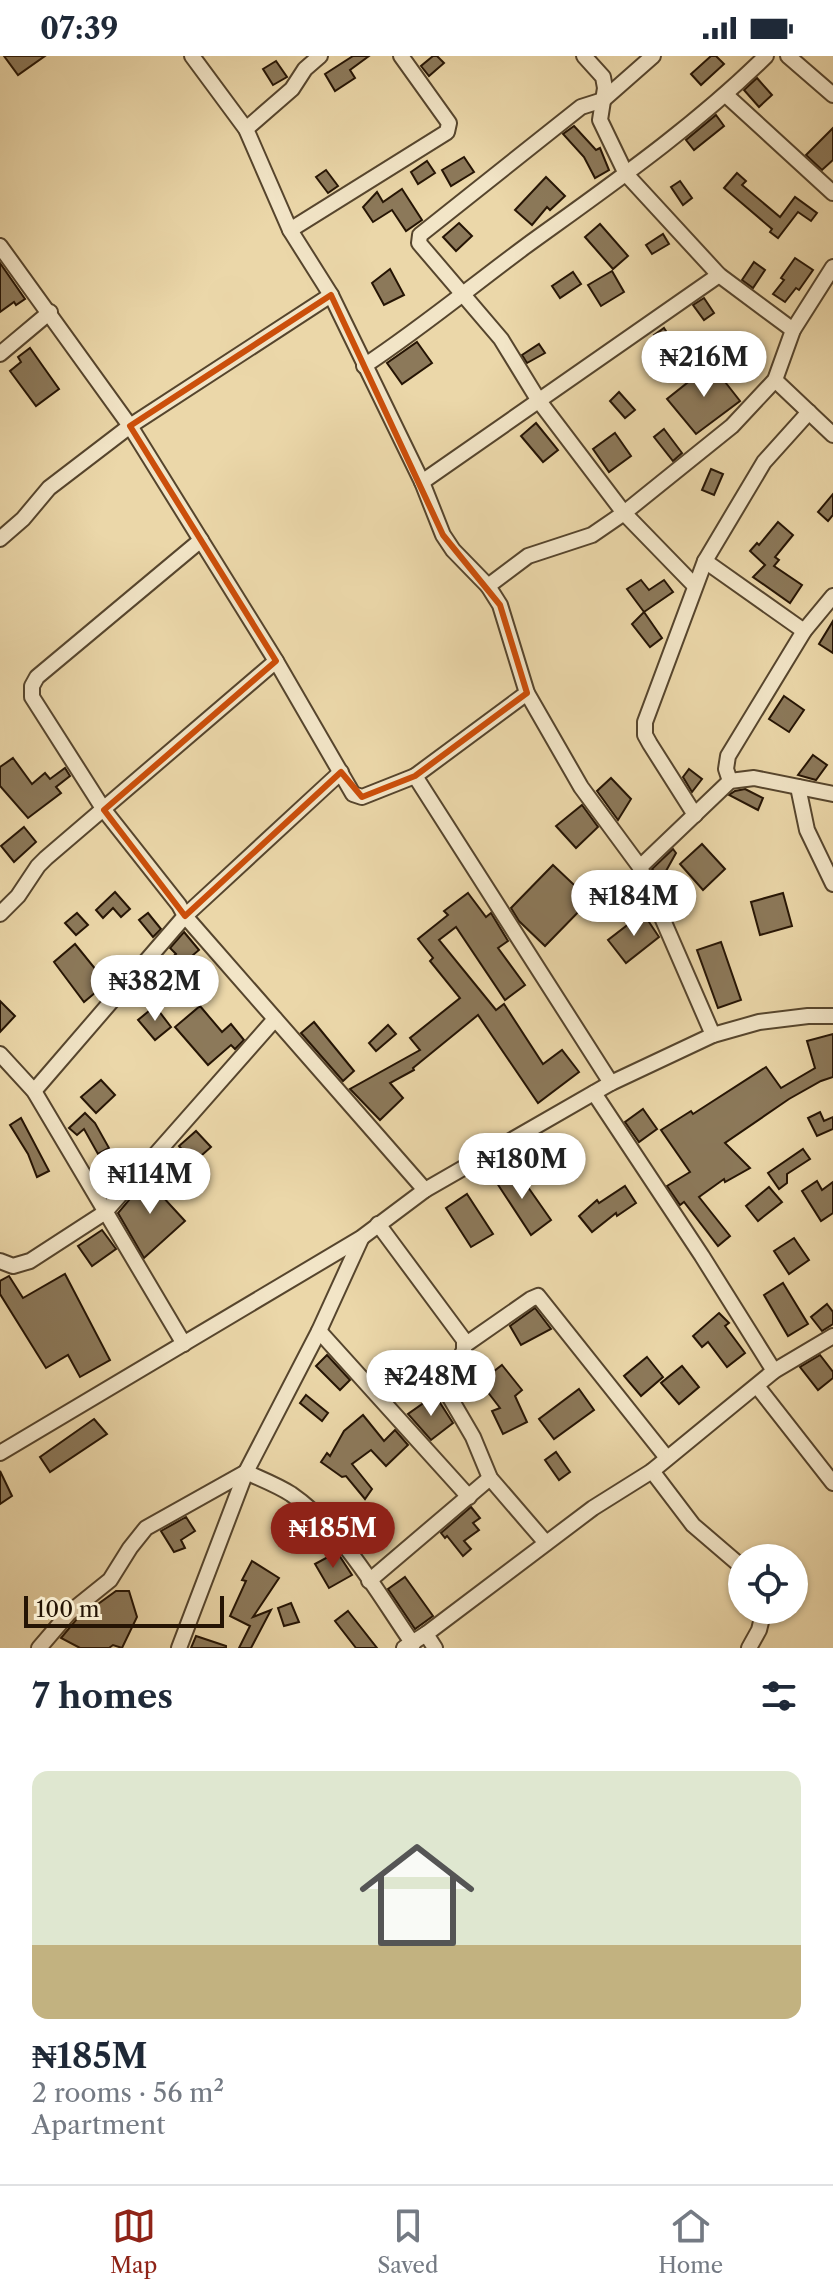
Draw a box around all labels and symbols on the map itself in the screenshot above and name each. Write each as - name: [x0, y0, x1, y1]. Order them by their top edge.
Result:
- pin: ₦216M: [648, 331, 760, 399]
- pin: ₦184M: [578, 870, 690, 938]
- pin: ₦382M: [99, 955, 211, 1023]
- pin: ₦180M: [466, 1133, 578, 1201]
- pin: ₦114M: [94, 1148, 206, 1216]
- pin: ₦248M: [375, 1350, 487, 1418]
- pin: ₦185M: [277, 1502, 389, 1570]
- scale bar: [24, 1592, 224, 1628]

